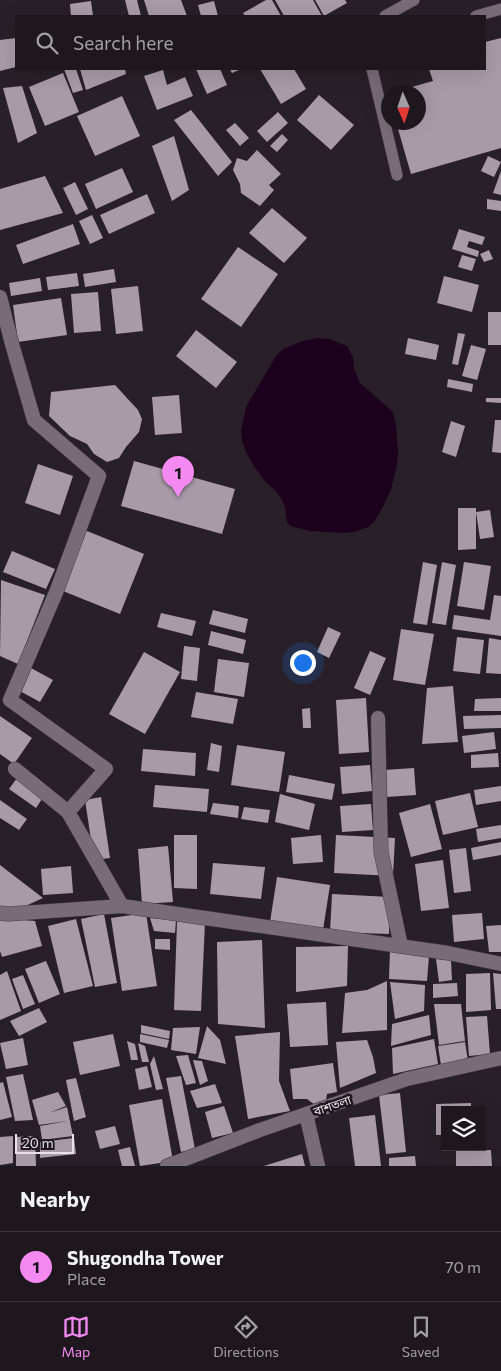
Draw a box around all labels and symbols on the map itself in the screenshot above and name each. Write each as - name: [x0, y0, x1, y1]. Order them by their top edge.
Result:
- north arrow: [381, 85, 426, 130]
- pin: 1: [162, 456, 194, 497]
- your location: [290, 650, 316, 676]
- street label: বাশতলা: [310, 1092, 353, 1118]
- scale bar: [15, 1131, 74, 1154]

